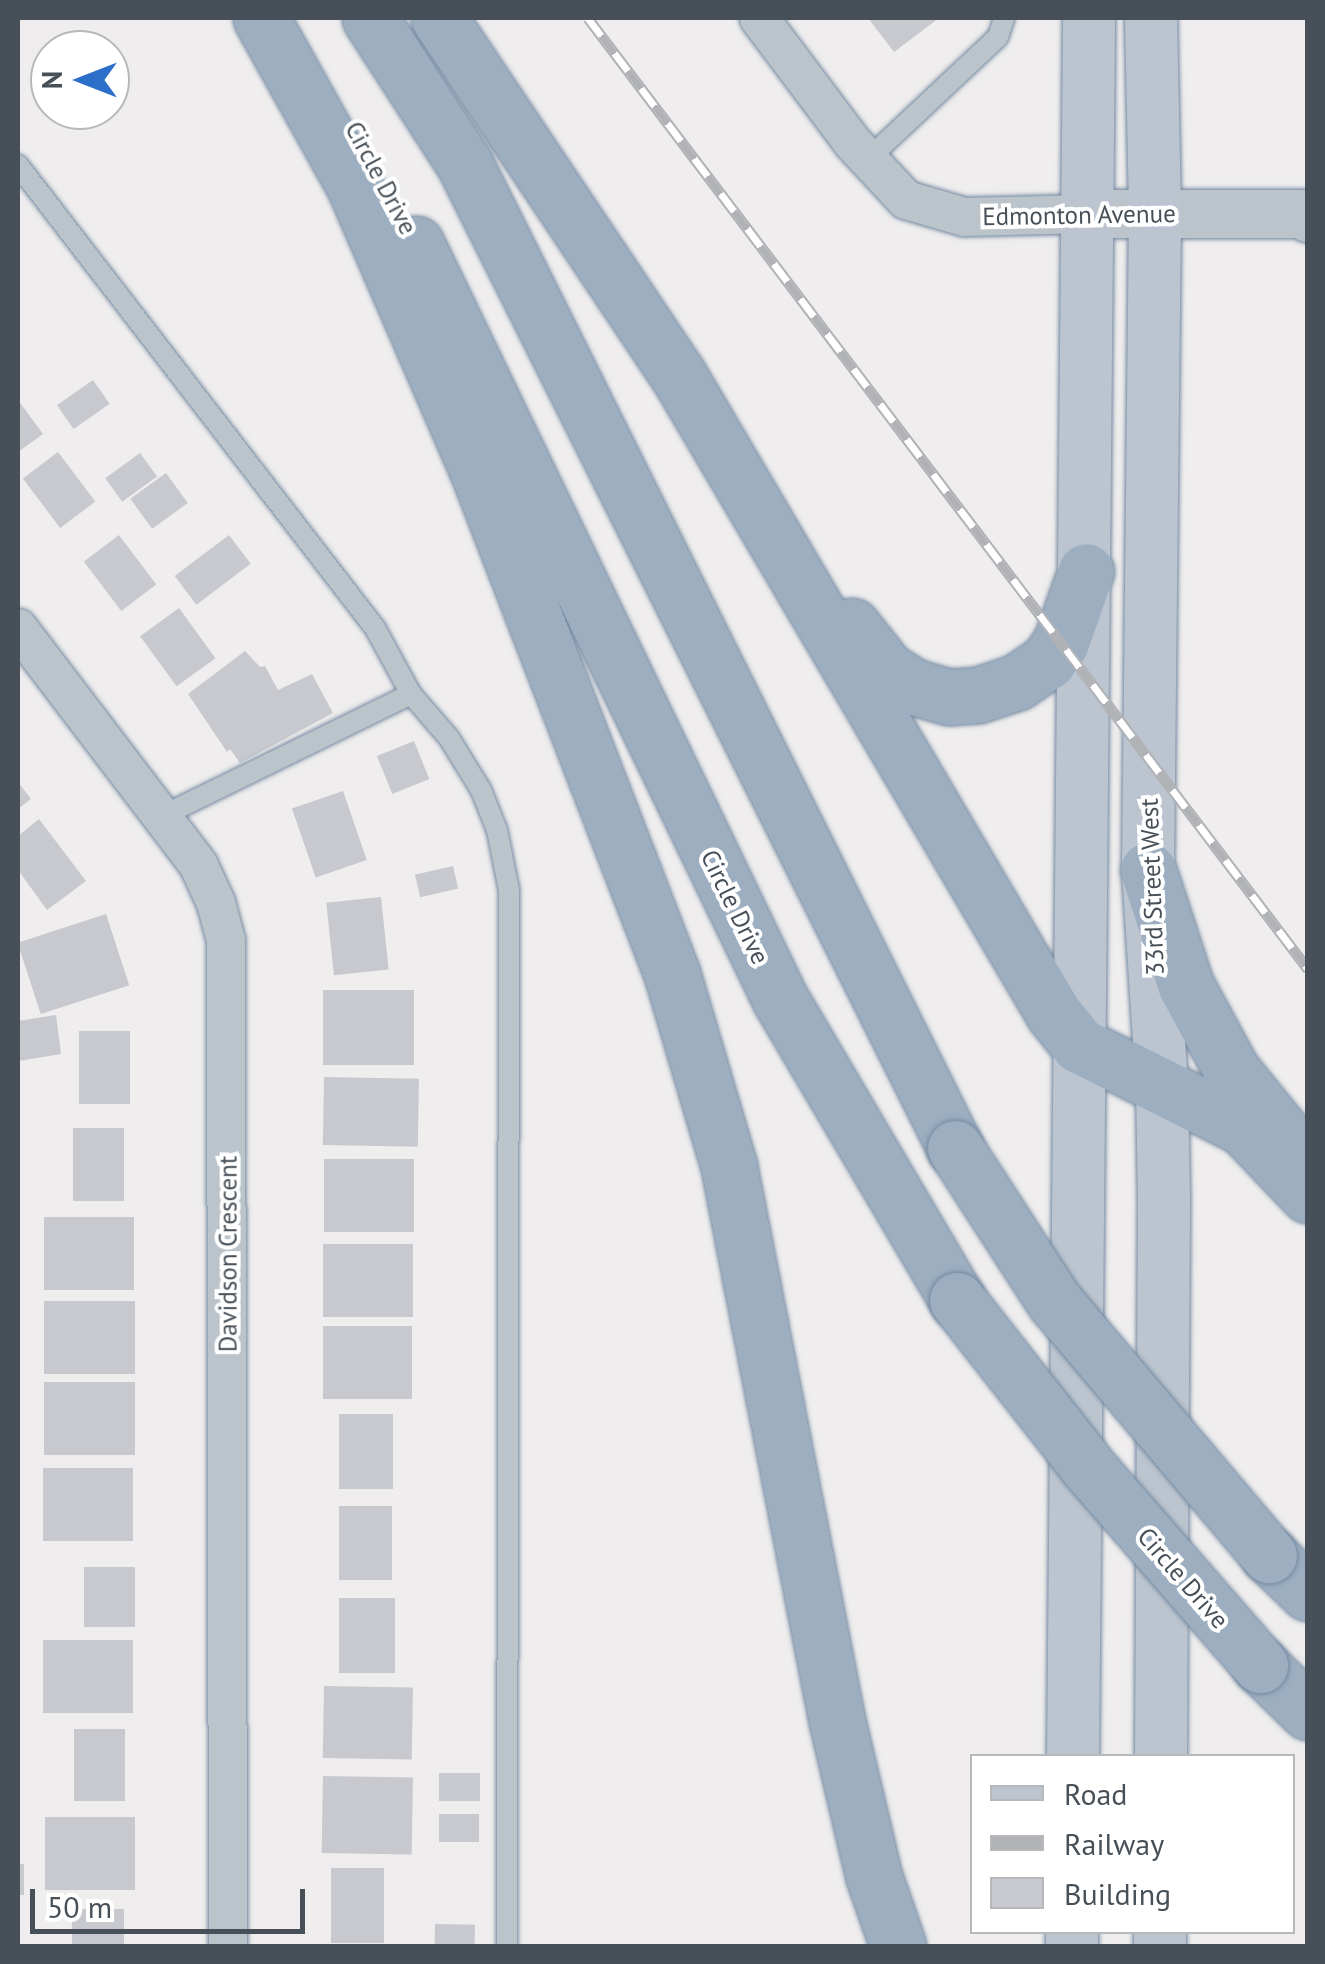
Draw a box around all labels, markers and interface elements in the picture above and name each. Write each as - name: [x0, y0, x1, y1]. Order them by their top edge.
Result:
- north arrow: [30, 30, 130, 130]
- text: N: [33, 71, 70, 89]
- street label: Circle Drive: [339, 116, 423, 240]
- street label: Edmonton Avenue: [982, 198, 1176, 232]
- street label: 33rd Street West: [1134, 798, 1170, 976]
- street label: Circle Drive: [694, 845, 776, 969]
- street label: Davidson Crescent: [213, 1156, 243, 1352]
- street label: Circle Drive: [1131, 1522, 1235, 1634]
- legend: [970, 1754, 1295, 1934]
- text: Road: [1064, 1774, 1128, 1813]
- text: Railway: [1064, 1824, 1164, 1863]
- scale bar: [35, 1869, 310, 1931]
- text: Building: [1064, 1874, 1171, 1913]
- text: 50 m: [47, 1887, 112, 1926]

